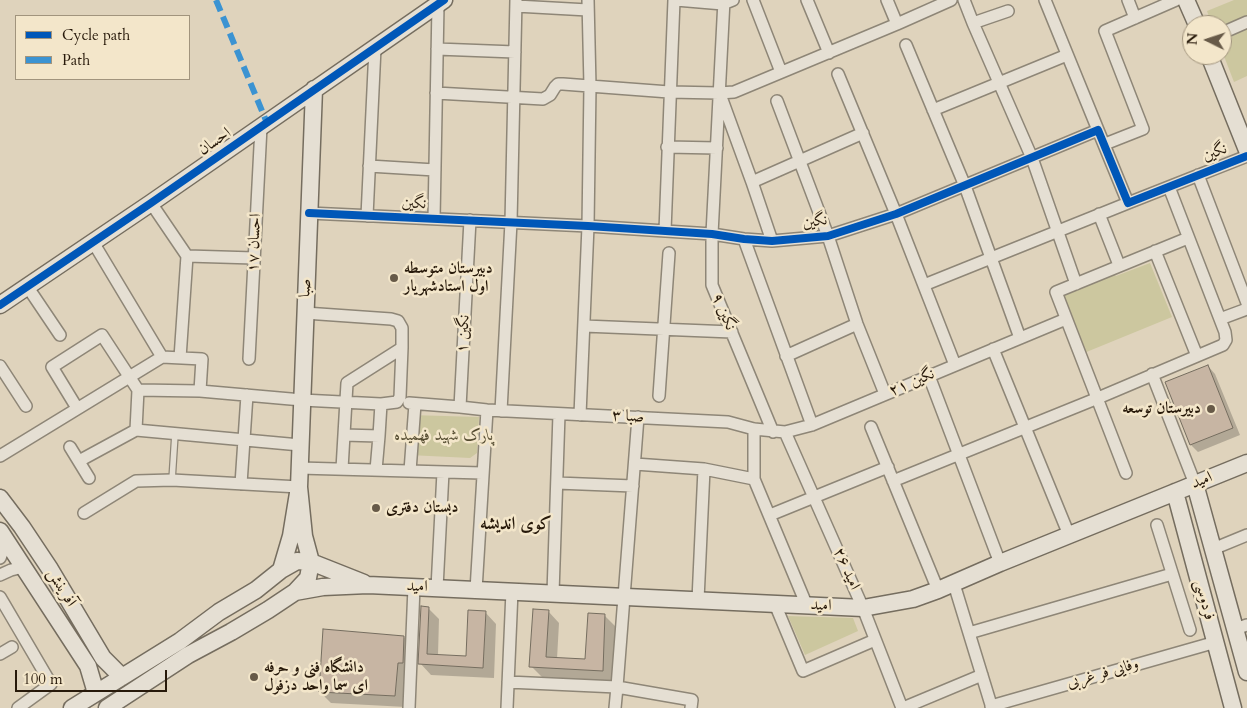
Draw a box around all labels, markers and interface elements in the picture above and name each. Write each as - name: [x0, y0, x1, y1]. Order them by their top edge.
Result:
- legend: [15, 15, 190, 80]
- north arrow: [1182, 15, 1232, 65]
- text: Cycle path: [62, 25, 130, 45]
- text: N: [1183, 32, 1202, 46]
- text: Path: [62, 50, 90, 70]
- street label: احسان: [195, 124, 235, 160]
- street label: نگین: [1200, 140, 1230, 166]
- street label: نگین: [401, 194, 427, 214]
- street label: نگین: [801, 211, 829, 233]
- street label: احسان ۱۷: [244, 213, 266, 273]
- place label: دبیرستان متوسطه اول استادشهریار: [404, 259, 493, 297]
- marker: دبیرستان متوسطه اول استادشهریار: [388, 272, 400, 284]
- street label: صبا: [296, 278, 316, 298]
- street label: نگین ۹: [707, 291, 739, 333]
- street label: نگین ۱: [453, 314, 475, 354]
- street label: نگین ۲۱: [886, 365, 938, 401]
- place label: دبیرستان توسعه: [1122, 399, 1201, 419]
- marker: دبیرستان توسعه: [1205, 403, 1217, 415]
- street label: صبا ۳: [611, 407, 645, 427]
- park label: پارک شهید فهمیده: [395, 426, 493, 446]
- street label: امید: [1189, 468, 1215, 494]
- place label: دبستان دفتری: [386, 498, 459, 518]
- marker: دبستان دفتری: [370, 502, 382, 514]
- district label: کوی اندیشه: [480, 514, 552, 536]
- street label: امید ۲۶: [828, 545, 864, 593]
- street label: آفرینش: [42, 565, 80, 611]
- street label: امید: [406, 577, 428, 597]
- street label: فردوسی: [1189, 578, 1219, 622]
- street label: امید: [810, 596, 832, 616]
- street label: وفایی فر غربی: [1065, 655, 1141, 693]
- place label: دانشگاه فنی و حرفه ای سما واحد دزفول: [264, 658, 368, 696]
- scale bar: [18, 660, 170, 692]
- text: 100 m: [23, 669, 63, 689]
- marker: دانشگاه فنی و حرفه ای سما واحد دزفول: [248, 671, 260, 683]

